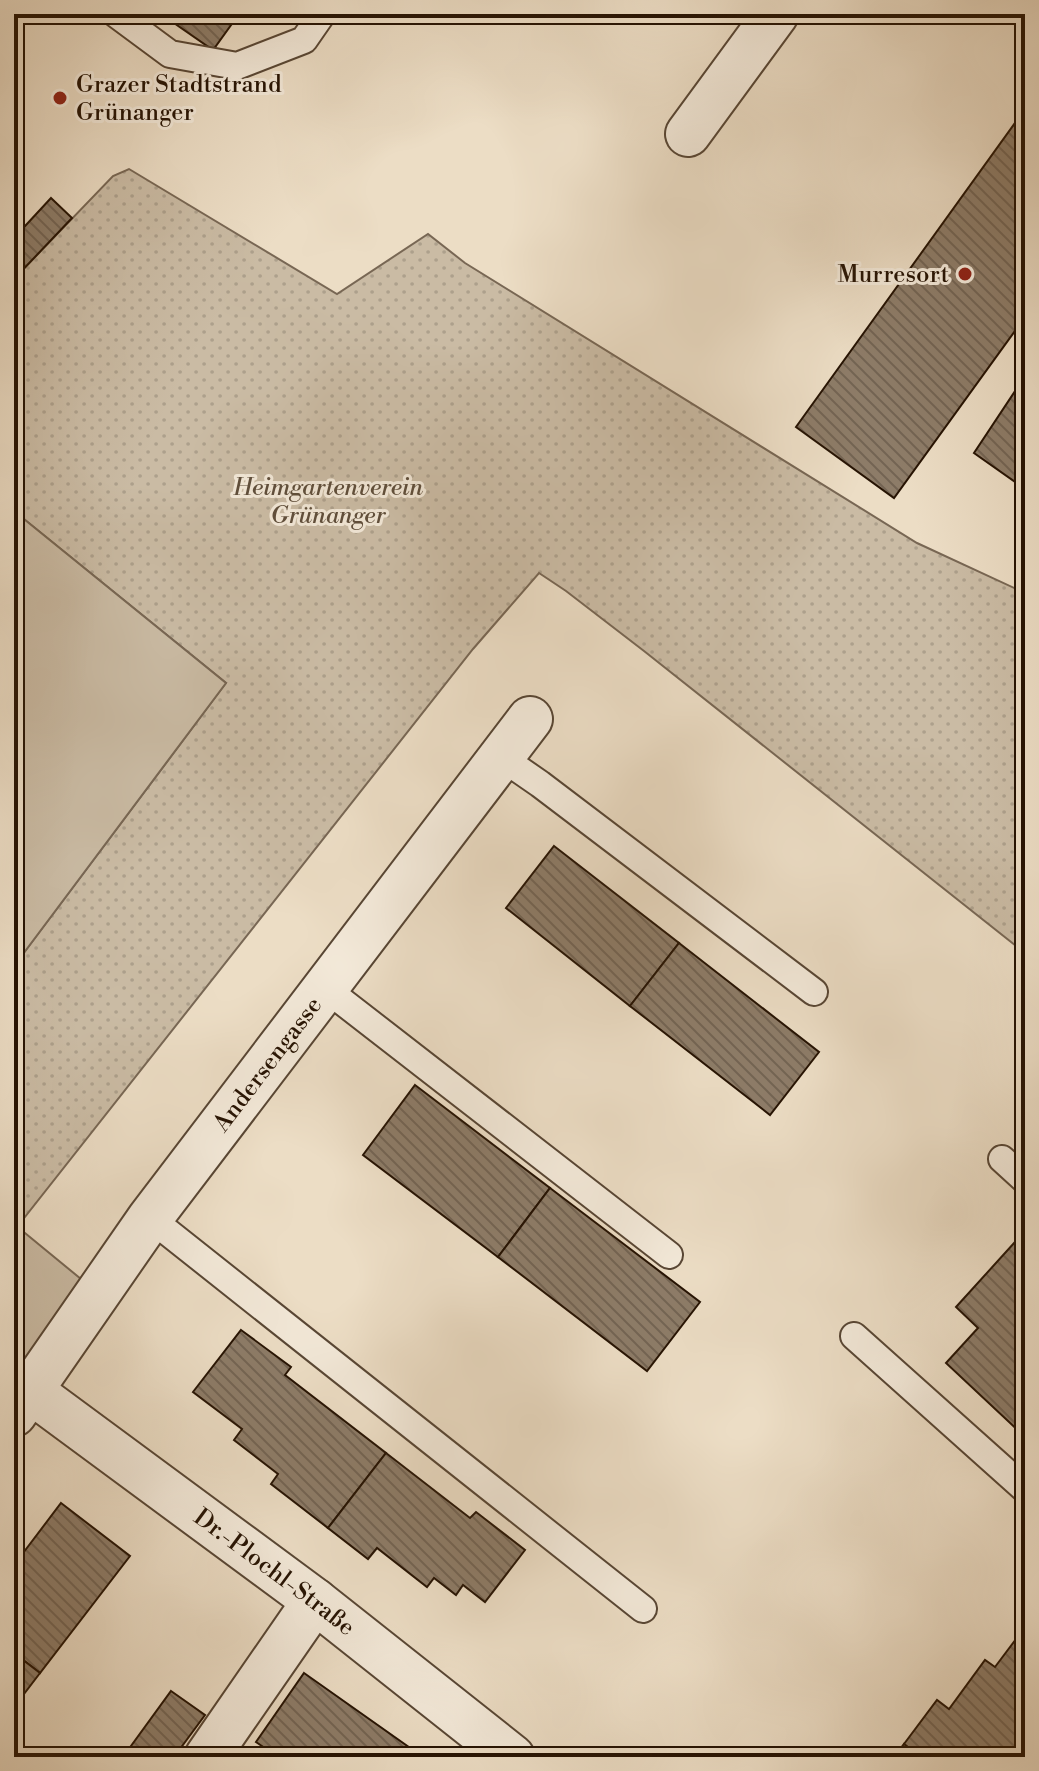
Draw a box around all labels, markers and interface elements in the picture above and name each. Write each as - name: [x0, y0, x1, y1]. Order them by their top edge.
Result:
- place label: Grazer Stadtstrand Grünanger: [76, 70, 282, 128]
- marker: Grazer Stadtstrand Grünanger: [51, 89, 69, 107]
- place label: Murresort: [837, 260, 950, 290]
- marker: Murresort: [956, 265, 974, 283]
- park label: Heimgartenverein Grünanger: [232, 473, 423, 531]
- street label: Andersengasse: [206, 991, 329, 1139]
- street label: Dr.-Plochl-Straße: [187, 1503, 361, 1643]

